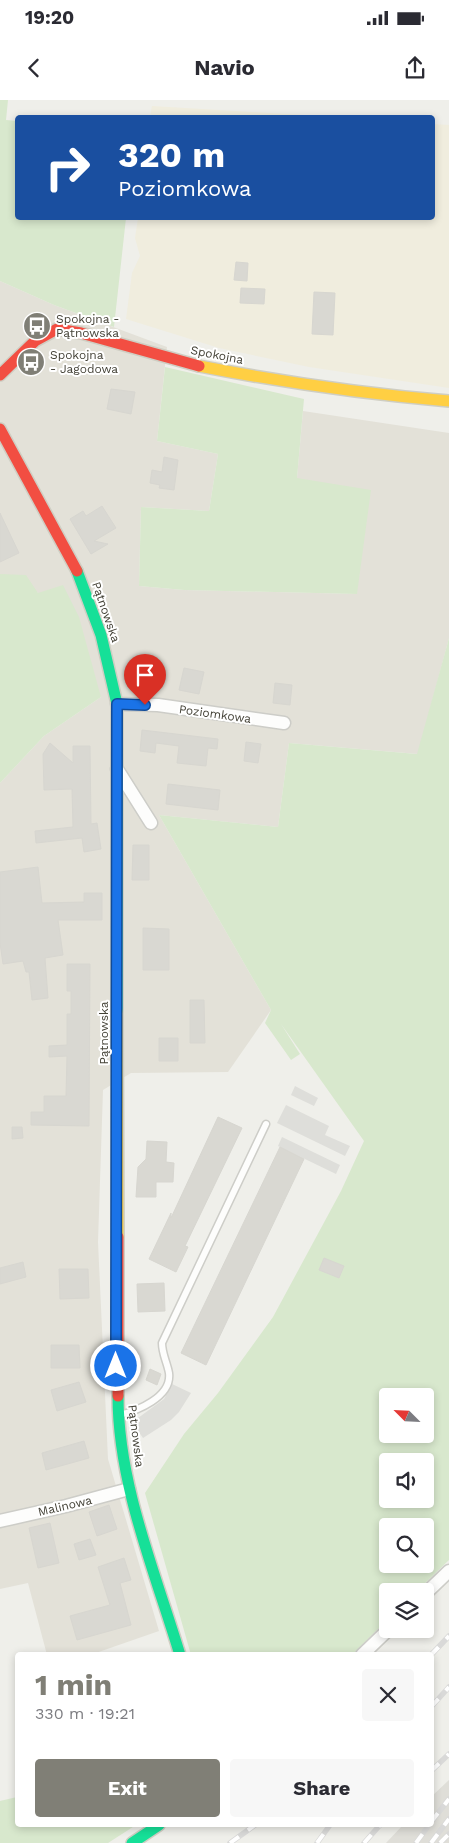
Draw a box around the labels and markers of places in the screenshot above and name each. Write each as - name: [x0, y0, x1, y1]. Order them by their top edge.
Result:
- bus stop icon: Spokojna - Pątnowska: [22, 311, 52, 341]
- place label: Spokojna - Pątnowska: [56, 312, 120, 340]
- bus stop icon: Spokojna - Jagodowa: [16, 347, 46, 377]
- place label: Spokojna - Jagodowa: [50, 348, 118, 376]
- pin: [124, 654, 166, 705]

